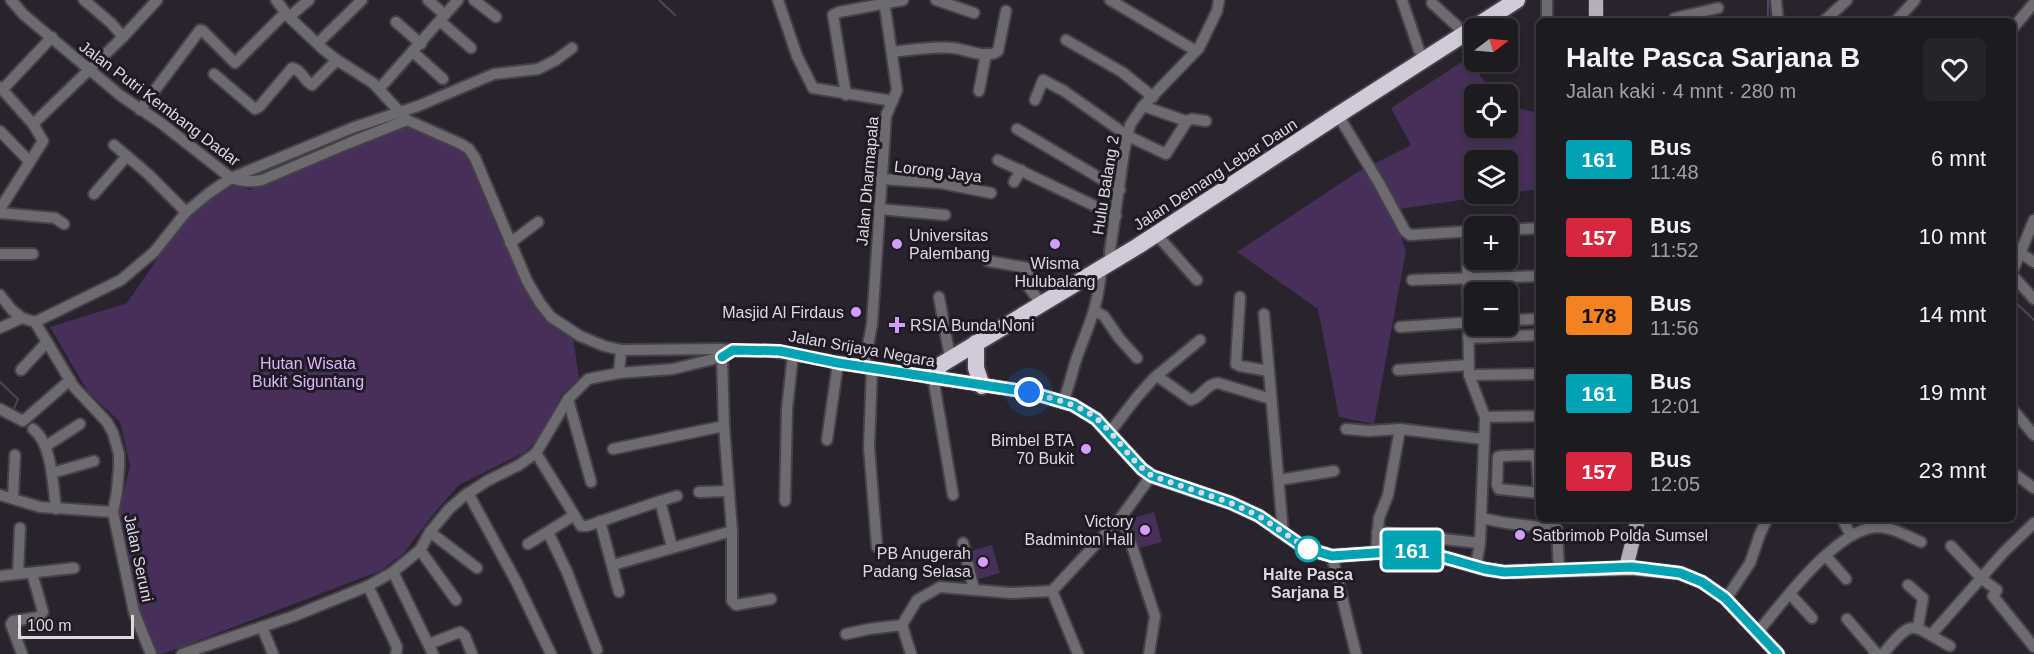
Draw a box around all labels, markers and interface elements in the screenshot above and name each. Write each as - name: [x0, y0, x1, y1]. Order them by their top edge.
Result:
- north arrow: [1464, 18, 1518, 72]
- map controls: [1464, 18, 1518, 336]
- street label: Jalan Putri Kembang Dadar: [76, 37, 244, 170]
- button: heart: [1923, 38, 1986, 101]
- text: Halte Pasca Sarjana B: [1566, 42, 1860, 73]
- text: Jalan kaki · 4 mnt · 280 m: [1566, 80, 1796, 102]
- button: locate: [1464, 84, 1518, 138]
- street label: Jalan Demang Lebar Daun: [1130, 115, 1300, 234]
- street label: Jalan Dharmapala: [853, 116, 882, 246]
- street label: Hulu Balang 2: [1089, 134, 1122, 236]
- text: Bus: [1650, 135, 1692, 160]
- text: 6 mnt: [1931, 146, 1986, 171]
- text: 161: [1581, 148, 1617, 171]
- button: layers: [1464, 150, 1518, 204]
- street label: Lorong Jaya: [893, 158, 983, 185]
- text: 11:48: [1650, 161, 1699, 183]
- text: Bus: [1650, 213, 1692, 238]
- button: +: [1464, 216, 1518, 270]
- text: 10 mnt: [1919, 224, 1986, 249]
- text: 157: [1581, 226, 1617, 249]
- place label: Universitas Palembang: [909, 227, 990, 262]
- marker: Universitas Palembang: [890, 237, 904, 251]
- marker: Wisma Hulubalang: [1048, 237, 1062, 251]
- text: 11:52: [1650, 239, 1699, 261]
- place label: Wisma Hulubalang: [1015, 255, 1095, 290]
- button: −: [1464, 282, 1518, 336]
- text: Bus: [1650, 291, 1692, 316]
- text: 14 mnt: [1919, 302, 1986, 327]
- place label: Masjid Al Firdaus: [722, 304, 844, 321]
- text: 178: [1581, 304, 1617, 327]
- marker: Masjid Al Firdaus: [849, 305, 863, 319]
- marker: RSIA Bunda Noni: [888, 316, 906, 334]
- place label: RSIA Bunda Noni: [910, 317, 1035, 334]
- text: 11:56: [1650, 317, 1699, 339]
- street label: Jalan Srijaya Negara: [787, 327, 937, 370]
- park label: Hutan Wisata Bukit Siguntang: [252, 355, 364, 390]
- text: Bus: [1650, 369, 1692, 394]
- your location: [1014, 377, 1044, 407]
- text: 19 mnt: [1919, 380, 1986, 405]
- text: 161: [1581, 382, 1617, 405]
- text: 12:01: [1650, 395, 1700, 417]
- place label: Bimbel BTA 70 Bukit: [991, 432, 1075, 467]
- marker: Bimbel BTA 70 Bukit: [1079, 442, 1093, 456]
- text: Bus: [1650, 447, 1692, 472]
- text: 23 mnt: [1919, 458, 1986, 483]
- text: 157: [1581, 460, 1617, 483]
- text: 12:05: [1650, 473, 1700, 495]
- street label: Jalan Seruni: [121, 513, 156, 603]
- place label: Victory Badminton Hall: [1025, 513, 1133, 548]
- marker: Victory Badminton Hall: [1138, 523, 1152, 537]
- place label: Satbrimob Polda Sumsel: [1532, 527, 1708, 544]
- marker: Satbrimob Polda Sumsel: [1513, 528, 1527, 542]
- line badge: 161: [1378, 530, 1446, 570]
- marker: Halte Pasca Sarjana B: [1295, 536, 1321, 562]
- text: 161: [1394, 539, 1430, 562]
- place label: PB Anugerah Padang Selasa: [862, 545, 971, 580]
- marker: PB Anugerah Padang Selasa: [976, 555, 990, 569]
- place label: Halte Pasca Sarjana B: [1263, 566, 1353, 601]
- scale bar: [18, 612, 134, 640]
- text: 100 m: [27, 617, 71, 634]

